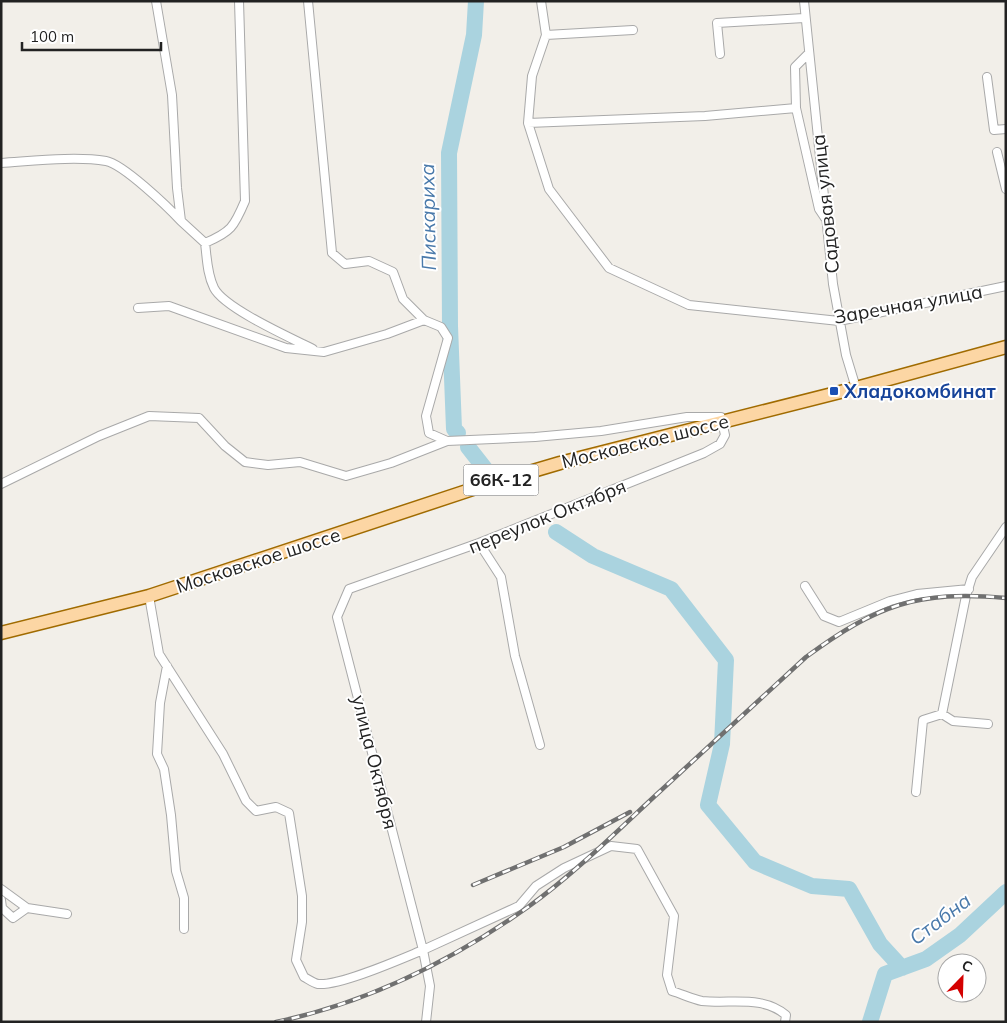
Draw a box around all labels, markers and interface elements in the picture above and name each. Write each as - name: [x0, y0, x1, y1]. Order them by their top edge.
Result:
- scale bar: [22, 20, 161, 52]
- text: 100 m: [30, 27, 74, 46]
- street label: Садовая улица: [806, 133, 844, 275]
- water label: Пискариха: [414, 163, 441, 271]
- street label: Заречная улица: [832, 279, 984, 329]
- place label: Хладокомбинат: [843, 379, 997, 403]
- marker: Хладокомбинат: [828, 385, 840, 397]
- street label: Московское шоссе: [559, 409, 731, 473]
- road number: 66К-12: [464, 464, 538, 496]
- street label: переулок Октября: [465, 473, 629, 559]
- street label: Московское шоссе: [173, 522, 343, 598]
- street label: улица Октября: [347, 692, 403, 832]
- water label: Стабна: [904, 887, 975, 950]
- north arrow: [937, 953, 987, 1003]
- text: С: [959, 956, 975, 976]

